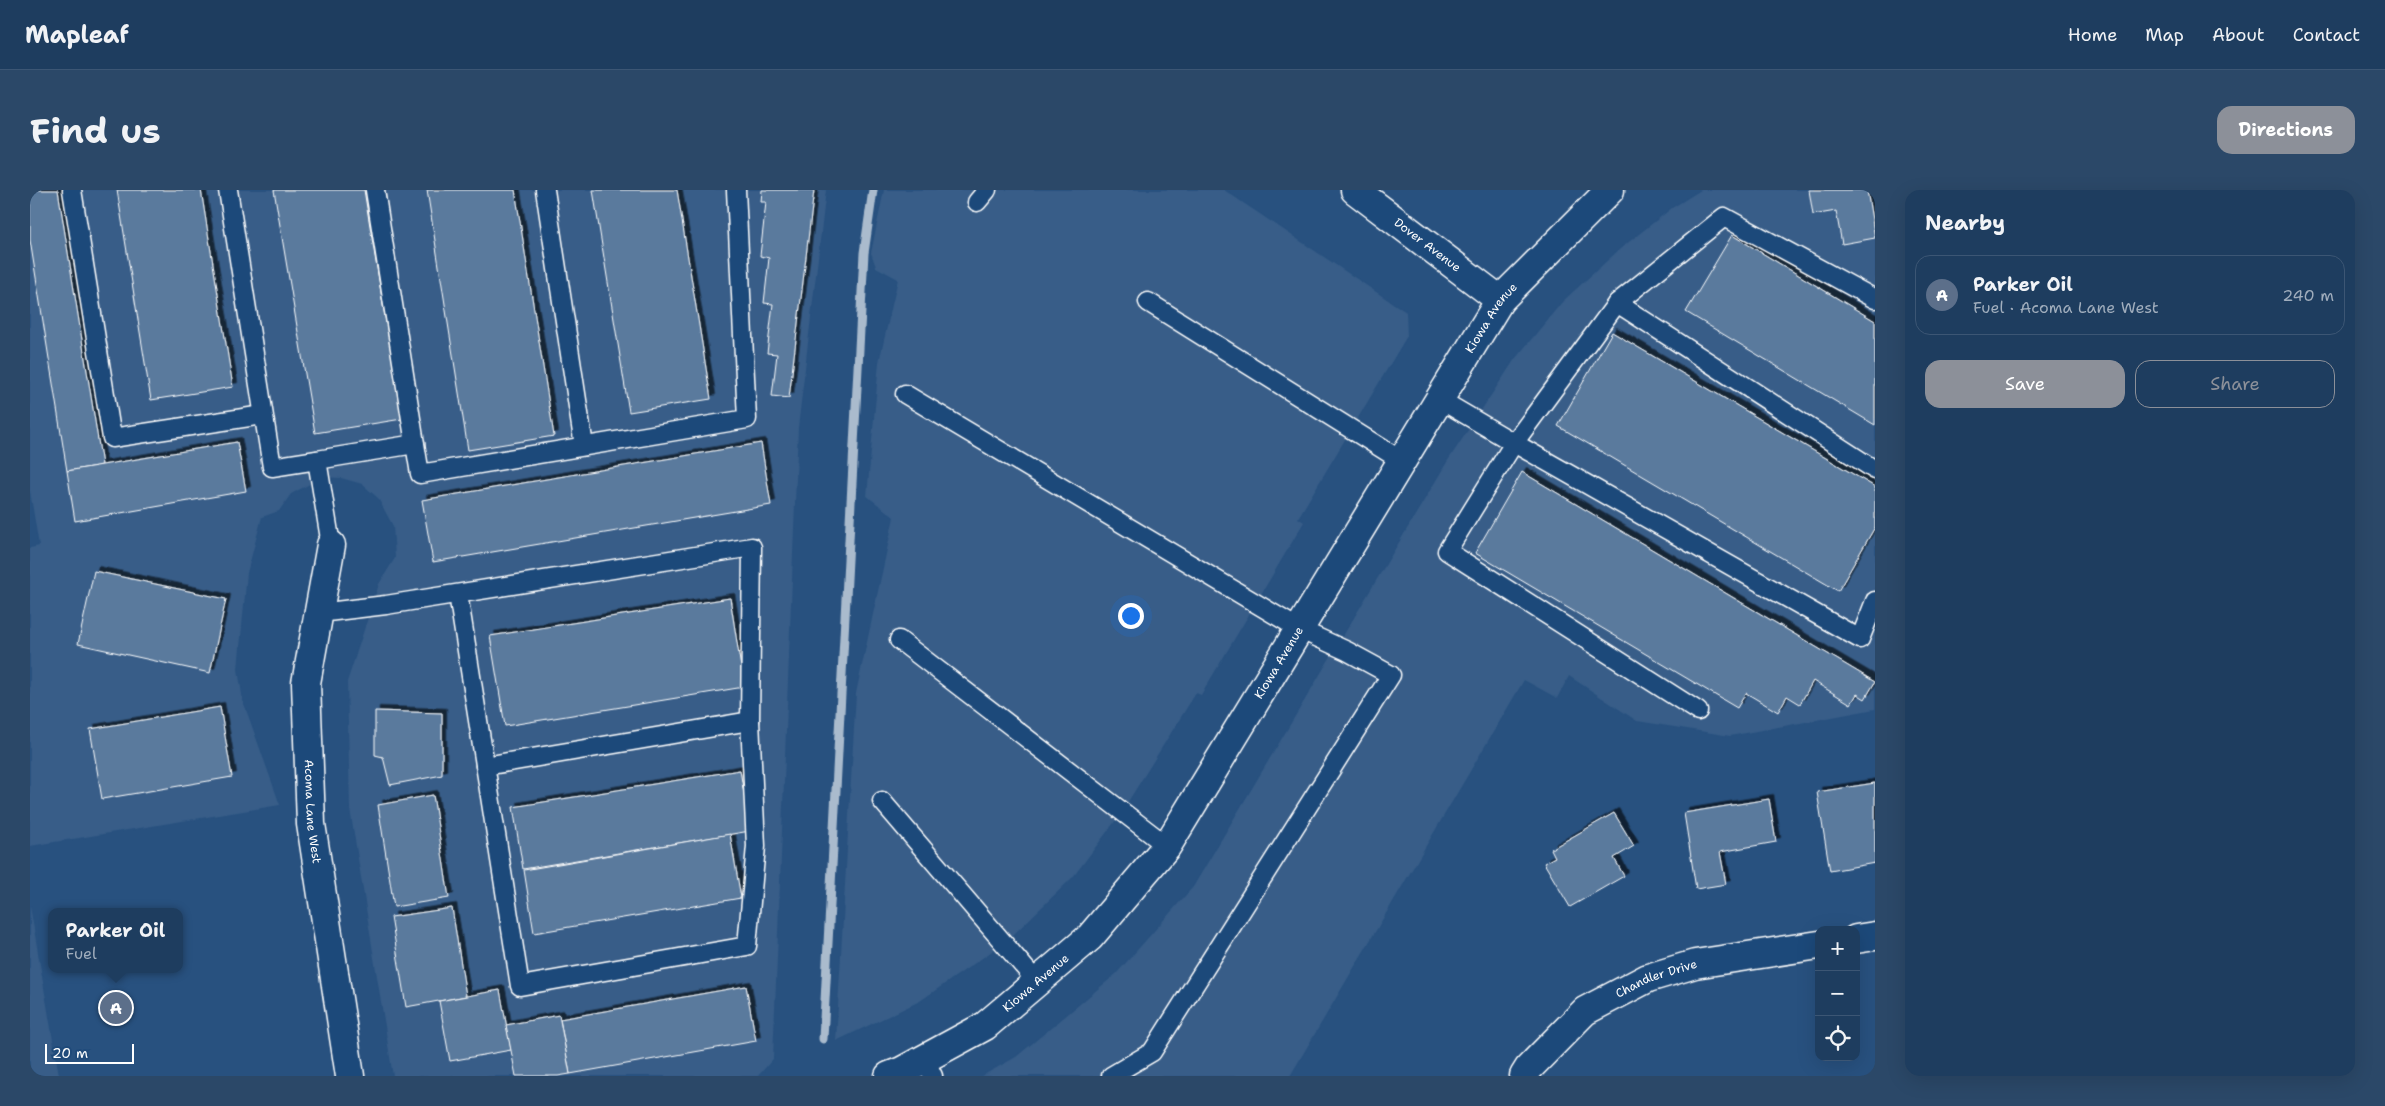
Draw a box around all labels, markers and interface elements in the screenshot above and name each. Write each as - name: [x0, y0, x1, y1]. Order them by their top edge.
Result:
- text: Mapleaf: [25, 19, 129, 51]
- text: Home: [2068, 23, 2117, 47]
- text: Map: [2145, 23, 2184, 47]
- text: About: [2212, 23, 2265, 47]
- text: Contact: [2293, 23, 2360, 47]
- button: Directions: [2217, 106, 2355, 154]
- text: Find us: [30, 107, 161, 154]
- text: Nearby: [1925, 209, 2005, 237]
- street label: Dover Avenue: [1391, 214, 1464, 276]
- text: Parker Oil: [1973, 272, 2073, 297]
- street label: Kiowa Avenue: [1462, 279, 1521, 356]
- text: A: [1936, 285, 1948, 306]
- text: 240 m: [2282, 285, 2334, 306]
- text: Fuel · Acoma Lane West: [1973, 297, 2159, 318]
- button: Save: [1925, 360, 2125, 408]
- button: Share: [2135, 360, 2335, 408]
- your location: [1118, 603, 1144, 629]
- street label: Kiowa Avenue: [1251, 623, 1307, 702]
- street label: Acoma Lane West: [301, 759, 325, 865]
- popup: [48, 908, 183, 973]
- text: Parker Oil: [66, 918, 165, 943]
- map controls: [1815, 926, 1860, 1061]
- button: +: [1815, 926, 1860, 971]
- text: Fuel: [66, 943, 97, 964]
- street label: Kiowa Avenue: [999, 950, 1073, 1016]
- street label: Chandler Drive: [1613, 956, 1699, 1002]
- button: −: [1815, 971, 1860, 1016]
- pin: A: [100, 989, 132, 1027]
- button: locate: [1815, 1016, 1860, 1061]
- scale bar: [45, 1041, 134, 1064]
- text: 20 m: [52, 1044, 88, 1062]

